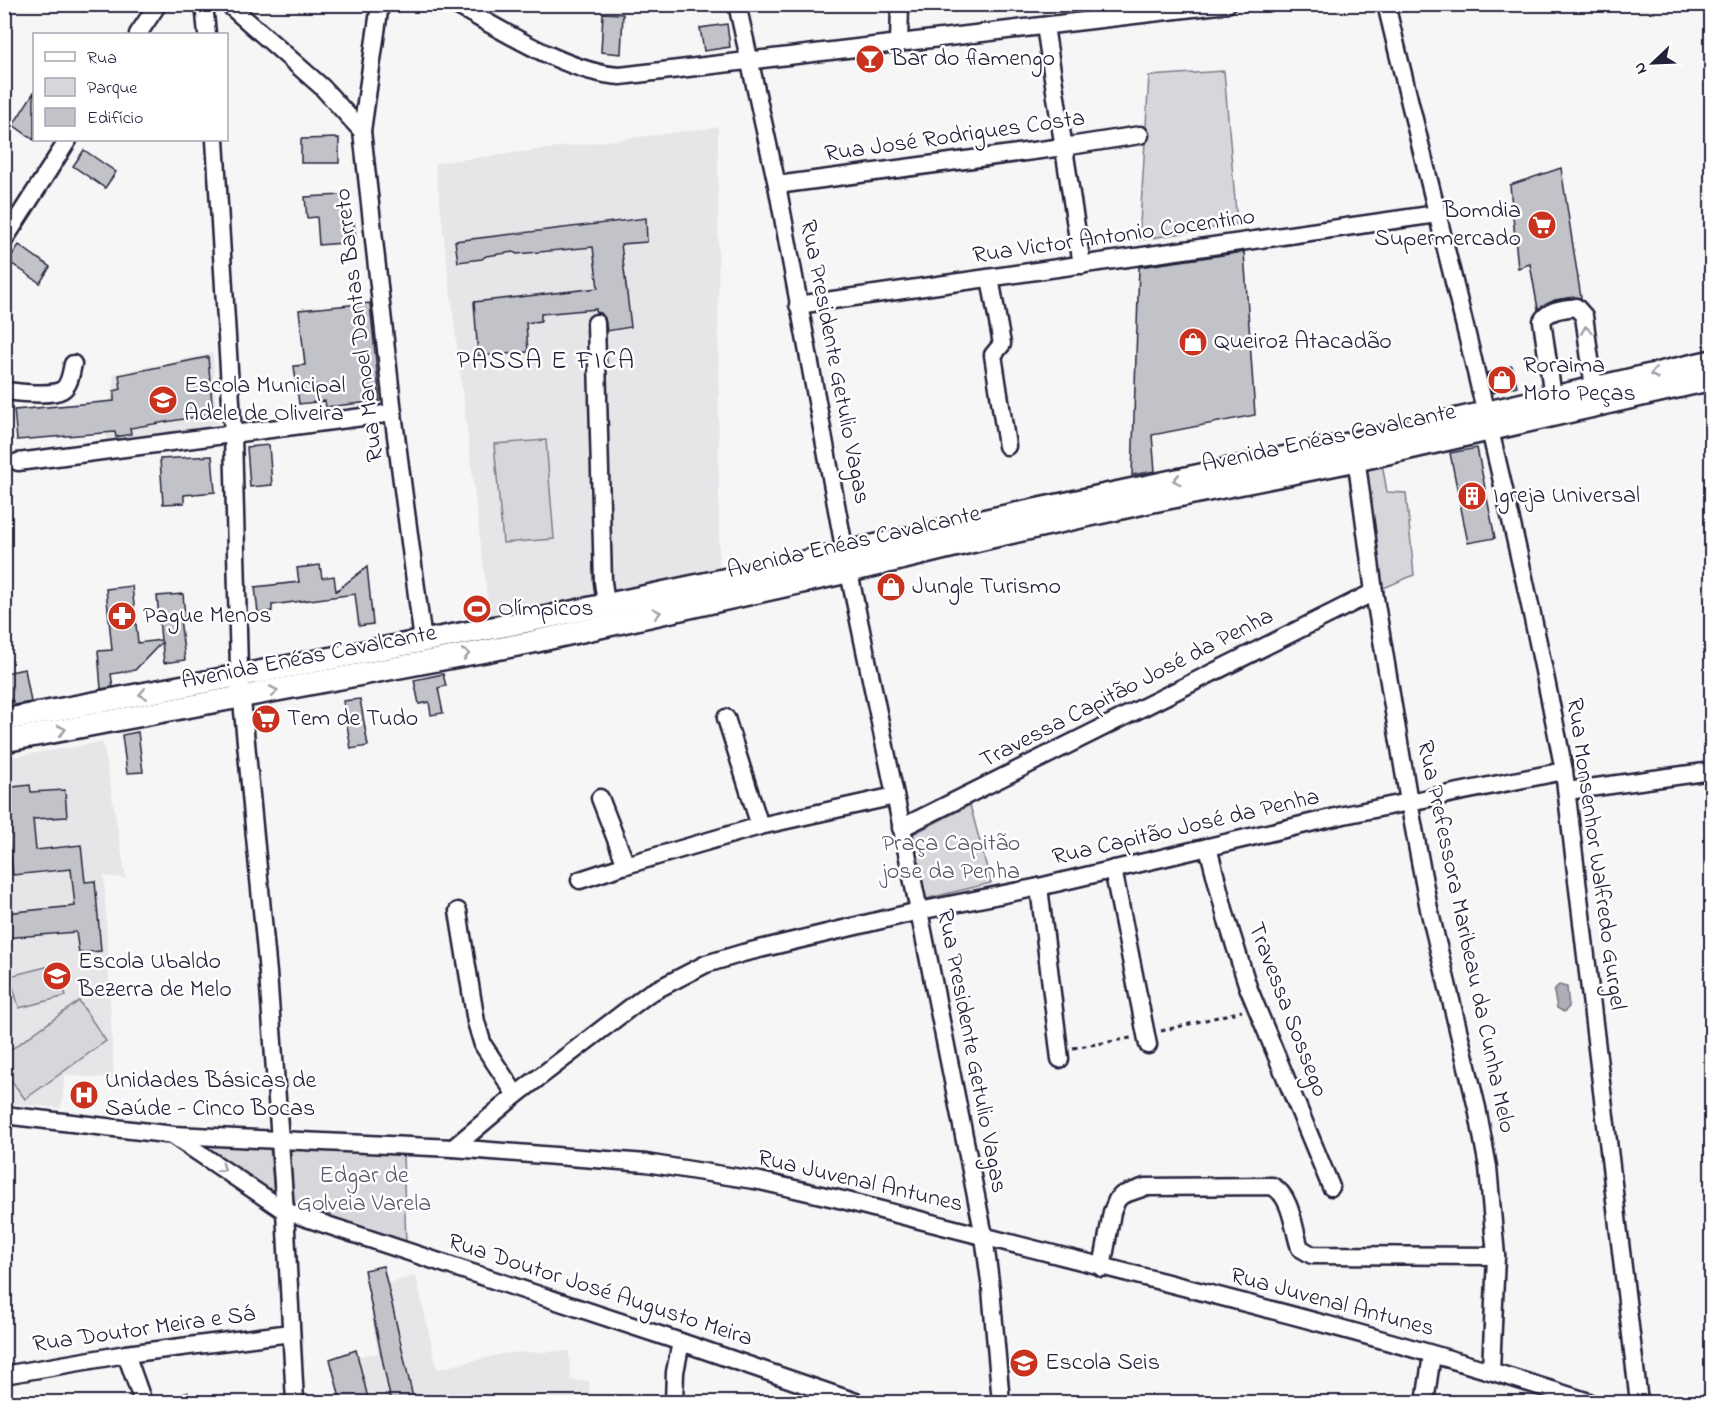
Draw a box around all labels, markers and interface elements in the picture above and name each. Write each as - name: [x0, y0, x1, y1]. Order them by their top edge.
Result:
- legend: [33, 33, 228, 141]
- north arrow: [1623, 33, 1683, 93]
- place label: Bar do flamengo: [890, 42, 1055, 77]
- bar icon: Bar do flamengo: [854, 43, 886, 75]
- text: Rua: [87, 46, 117, 72]
- text: N: [1628, 58, 1654, 78]
- text: Parque: [87, 76, 138, 102]
- street label: Rua José Rodrigues Costa: [823, 101, 1087, 173]
- text: Edifício: [87, 106, 143, 132]
- street label: Rua Manoel Dantas Barreto: [326, 186, 394, 464]
- place label: Bomdia Supermercado: [1374, 194, 1521, 257]
- street label: Rua Victor Antonio Cocentino: [971, 200, 1257, 274]
- supermarket icon: Bomdia Supermercado: [1526, 209, 1558, 241]
- street label: Rua Presidente Getulio Vagas: [789, 217, 879, 507]
- place label: Queiroz Atacadão: [1214, 325, 1392, 360]
- one-way arrow: [1580, 325, 1592, 334]
- shop icon: Queiroz Atacadão: [1177, 326, 1209, 358]
- district label: PASSA E FICA: [457, 343, 635, 381]
- place label: Roraima Moto Peças: [1523, 349, 1636, 412]
- shop icon: Roraima Moto Peças: [1486, 364, 1518, 396]
- one-way arrow: [1650, 366, 1660, 379]
- place label: Escola Municipal Adele de Oliveira: [184, 369, 346, 432]
- school or university icon: Escola Municipal Adele de Oliveira: [147, 384, 179, 416]
- street label: Avenida Enéas Cavalcante: [1199, 395, 1460, 483]
- one-way arrow: [1172, 473, 1182, 486]
- place label: Igreja Universal: [1493, 479, 1640, 514]
- building icon: Igreja Universal: [1456, 480, 1488, 512]
- street label: Avenida Enéas Cavalcante: [724, 497, 984, 589]
- place label: Jungle Turismo: [912, 570, 1061, 605]
- shop icon: Jungle Turismo: [875, 571, 907, 603]
- place label: Olímpicos: [498, 592, 593, 627]
- sports icon: Olímpicos: [461, 593, 493, 625]
- place label: Pague Menos: [143, 599, 271, 634]
- pharmacy icon: Pague Menos: [106, 600, 138, 632]
- street label: Travessa Capitão José da Penha: [974, 600, 1280, 778]
- one-way arrow: [651, 608, 661, 621]
- street label: Avenida Enéas Cavalcante: [178, 616, 440, 700]
- one-way arrow: [461, 648, 471, 661]
- one-way arrow: [269, 685, 279, 698]
- one-way arrow: [139, 687, 149, 700]
- street label: Rua Monsenhor Walfredo Gurgel: [1556, 696, 1634, 1012]
- place label: Tem de Tudo: [287, 702, 418, 737]
- supermarket icon: Tem de Tudo: [250, 703, 282, 735]
- one-way arrow: [57, 724, 67, 737]
- street label: Rua Prefessora Maribeau da Cunha Melo: [1406, 738, 1524, 1136]
- street label: Rua Capitão José da Penha: [1049, 780, 1323, 876]
- park label: Praça Capitão jose da Penha: [879, 827, 1020, 890]
- street label: Rua Presidente Getulio Vagas: [926, 906, 1016, 1196]
- street label: Travessa Sossego: [1238, 918, 1336, 1102]
- place label: Escola Ubaldo Bezerra de Melo: [77, 945, 232, 1008]
- school or university icon: Escola Ubaldo Bezerra de Melo: [41, 960, 73, 992]
- place label: Unidades Básicas de Saúde - Cinco Bocas: [105, 1064, 316, 1127]
- hospital icon: Unidades Básicas de Saúde - Cinco Bocas: [68, 1079, 100, 1111]
- street label: Rua Juvenal Antunes: [754, 1141, 966, 1223]
- park label: Edgar de Golveia Varela: [297, 1159, 431, 1222]
- one-way arrow: [215, 1161, 226, 1172]
- street label: Rua Doutor José Augusto Meira: [443, 1225, 757, 1357]
- street label: Rua Juvenal Antunes: [1226, 1259, 1438, 1347]
- street label: Rua Doutor Meira e Sá: [31, 1297, 257, 1363]
- place label: Escola Seis: [1045, 1346, 1160, 1381]
- school or university icon: Escola Seis: [1008, 1347, 1040, 1379]

